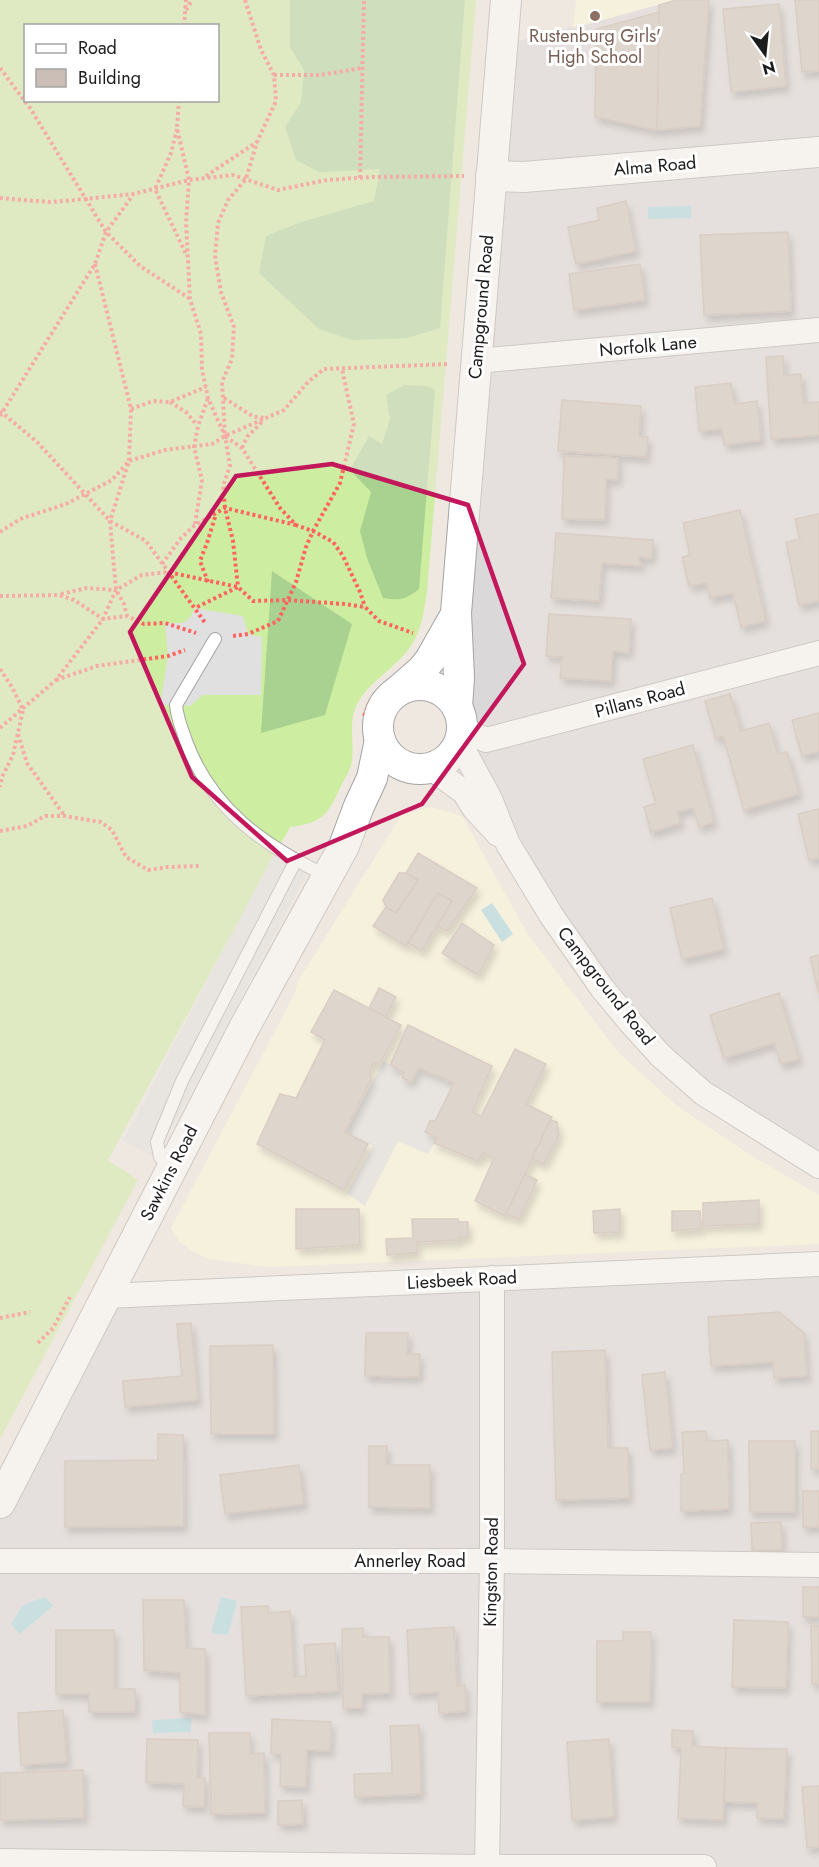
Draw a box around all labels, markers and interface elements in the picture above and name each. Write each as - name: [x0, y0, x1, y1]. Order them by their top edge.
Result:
- marker: Rustenburg Girls' High School: [588, 9, 602, 23]
- place label: Rustenburg Girls' High School: [529, 23, 661, 70]
- legend: [24, 24, 219, 102]
- north arrow: [735, 24, 795, 84]
- text: Road: [78, 35, 117, 61]
- text: N: [760, 55, 778, 81]
- text: Building: [78, 65, 141, 91]
- street label: Alma Road: [613, 149, 697, 183]
- street label: Campground Road: [462, 234, 500, 380]
- street label: Norfolk Lane: [598, 329, 698, 363]
- street label: Pillans Road: [592, 675, 688, 725]
- street label: Campground Road: [551, 921, 661, 1051]
- street label: Sawkins Road: [134, 1121, 204, 1225]
- street label: Liesbeek Road: [406, 1264, 518, 1296]
- street label: Kingston Road: [477, 1517, 505, 1627]
- street label: Annerley Road: [354, 1548, 466, 1574]

